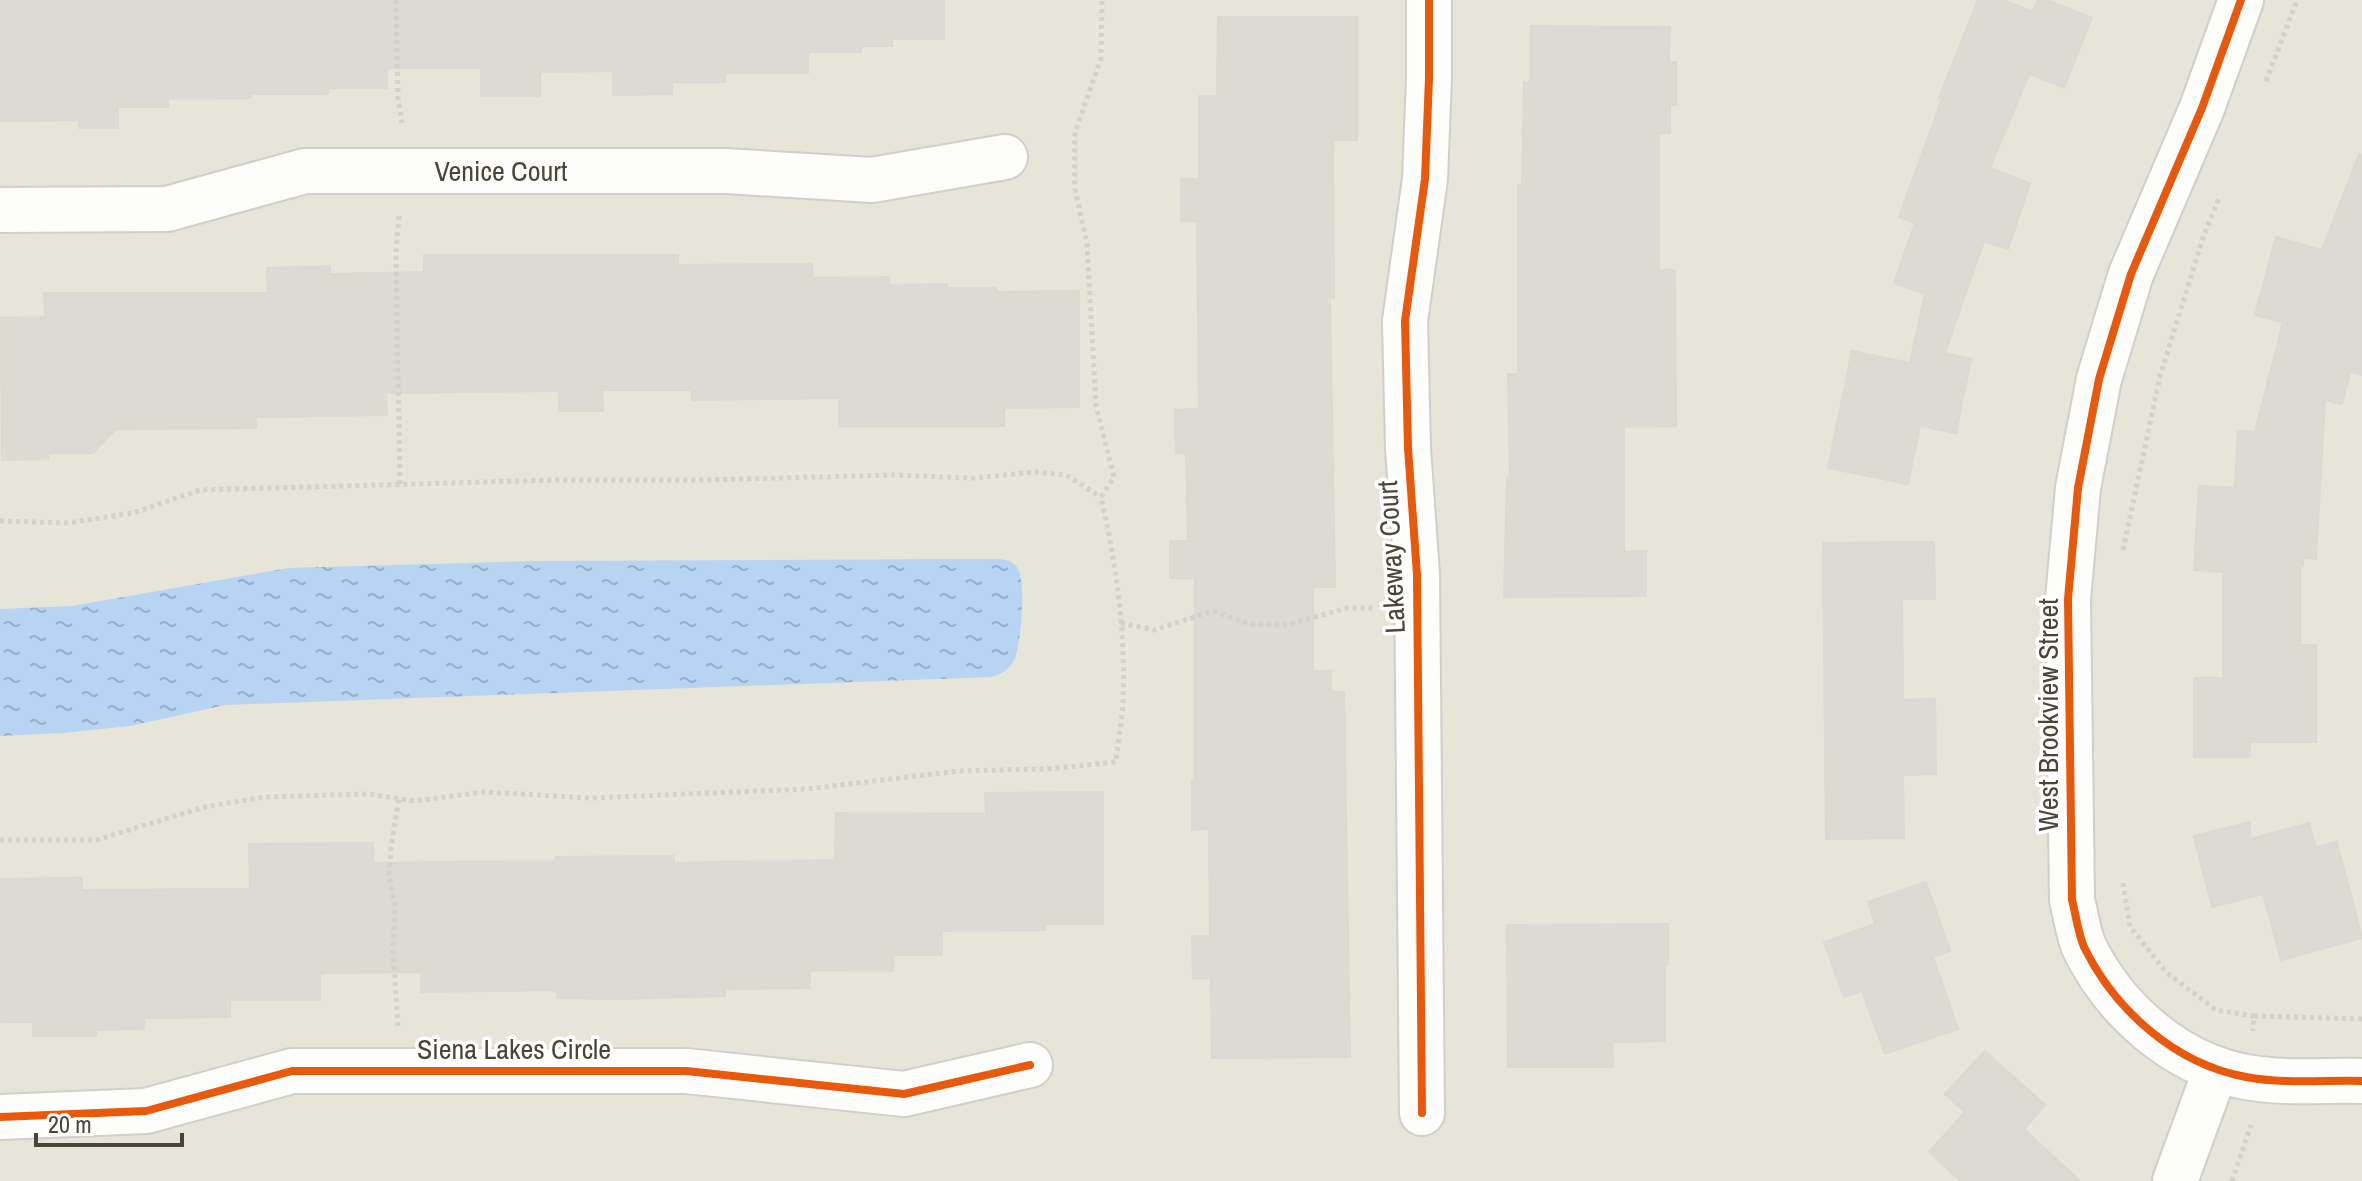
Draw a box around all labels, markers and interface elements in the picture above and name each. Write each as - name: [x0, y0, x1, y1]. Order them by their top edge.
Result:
- street label: Venice Court: [434, 152, 567, 190]
- street label: Lakeway Court: [1368, 480, 1414, 634]
- street label: West Brookview Street: [2029, 598, 2067, 832]
- street label: Siena Lakes Circle: [417, 1030, 611, 1068]
- scale bar: [36, 1097, 182, 1147]
- text: 20 m: [48, 1108, 92, 1140]

